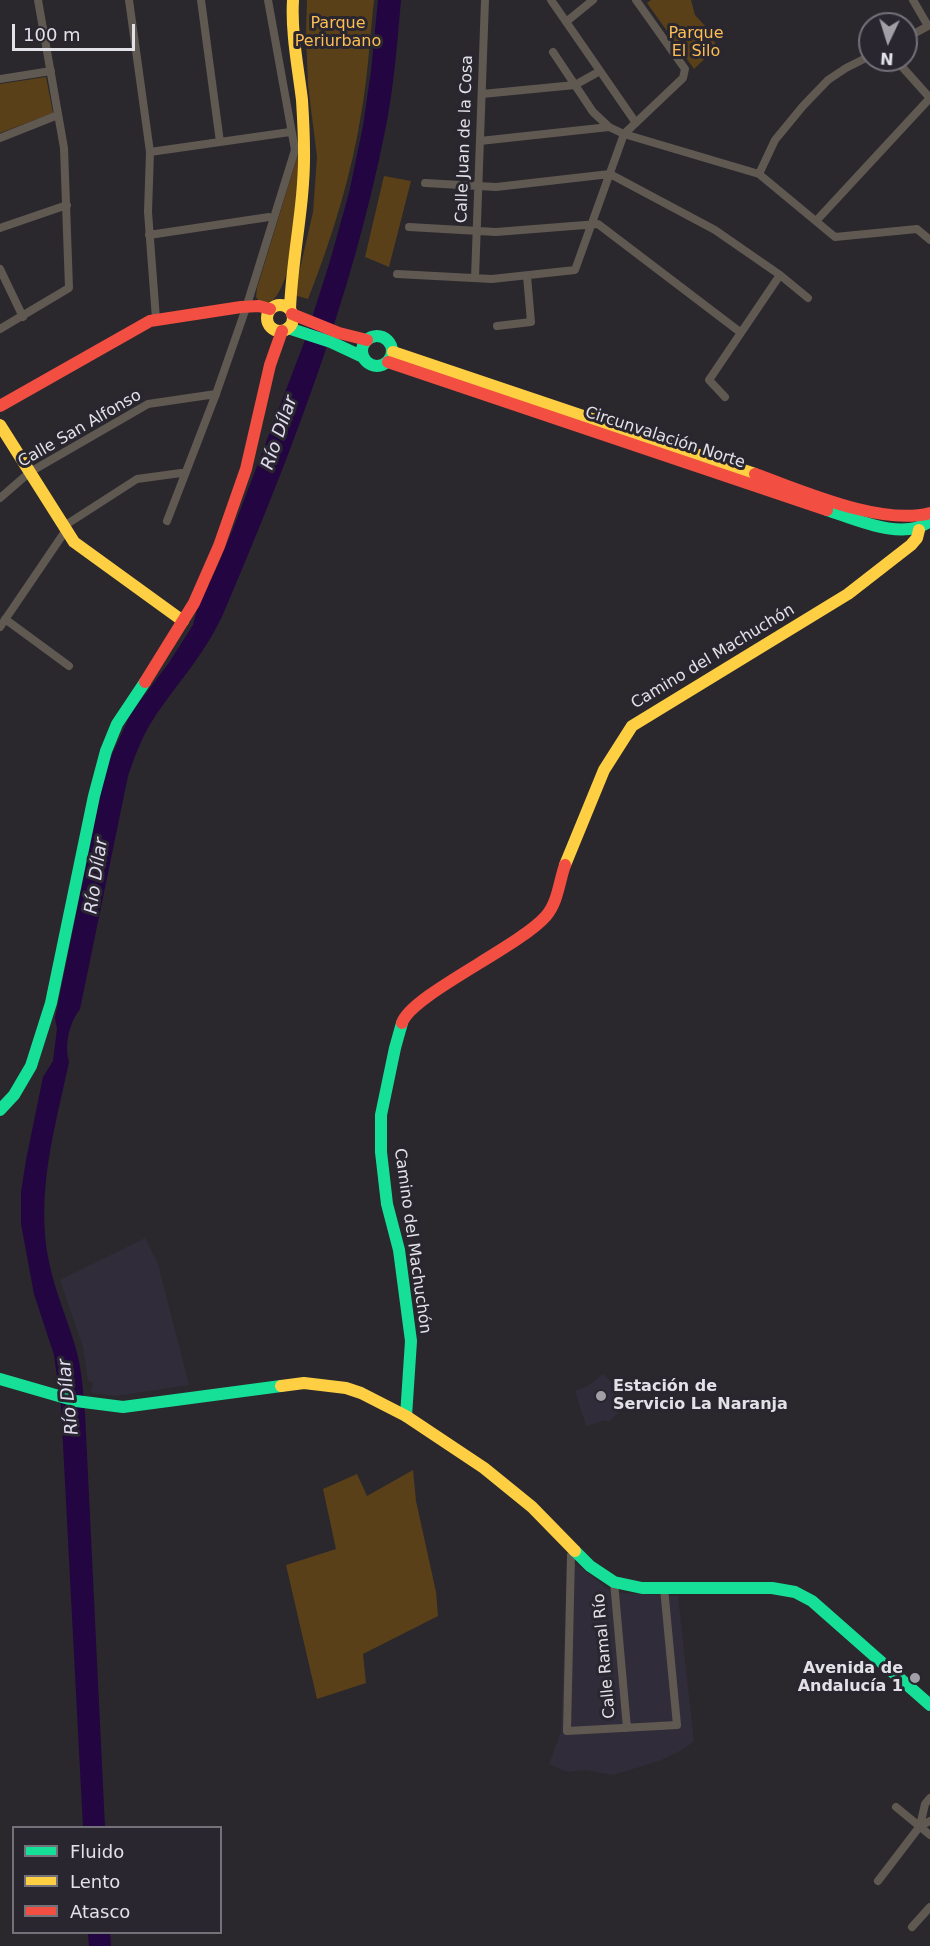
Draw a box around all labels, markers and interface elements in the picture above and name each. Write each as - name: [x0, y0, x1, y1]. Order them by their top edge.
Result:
- scale bar: [15, 12, 138, 50]
- north arrow: [858, 12, 918, 72]
- park label: Parque Periurbano: [295, 14, 381, 52]
- text: 100 m: [23, 24, 81, 45]
- park label: Parque El Silo: [668, 24, 724, 62]
- text: N: [880, 49, 894, 68]
- street label: Calle Juan de la Cosa: [452, 55, 478, 223]
- street label: Calle San Alfonso: [15, 386, 145, 472]
- water label: Río Dílar: [257, 393, 303, 473]
- street label: Circunvalación Norte: [583, 403, 747, 473]
- street label: Camino del Machuchón: [628, 601, 798, 713]
- water label: Río Dílar: [81, 837, 113, 915]
- street label: Camino del Machuchón: [389, 1147, 435, 1335]
- water label: Río Dílar: [54, 1358, 84, 1436]
- place label: Estación de Servicio La Naranja: [613, 1377, 788, 1415]
- marker: Estación de Servicio La Naranja: [594, 1389, 608, 1403]
- street label: Calle Ramal Río: [590, 1593, 620, 1719]
- place label: Avenida de Andalucía 1: [798, 1659, 903, 1697]
- marker: Avenida de Andalucía 1: [908, 1671, 922, 1685]
- legend: [12, 1826, 222, 1934]
- text: Fluido: [70, 1841, 124, 1862]
- text: Lento: [70, 1871, 120, 1892]
- text: Atasco: [70, 1901, 130, 1922]

